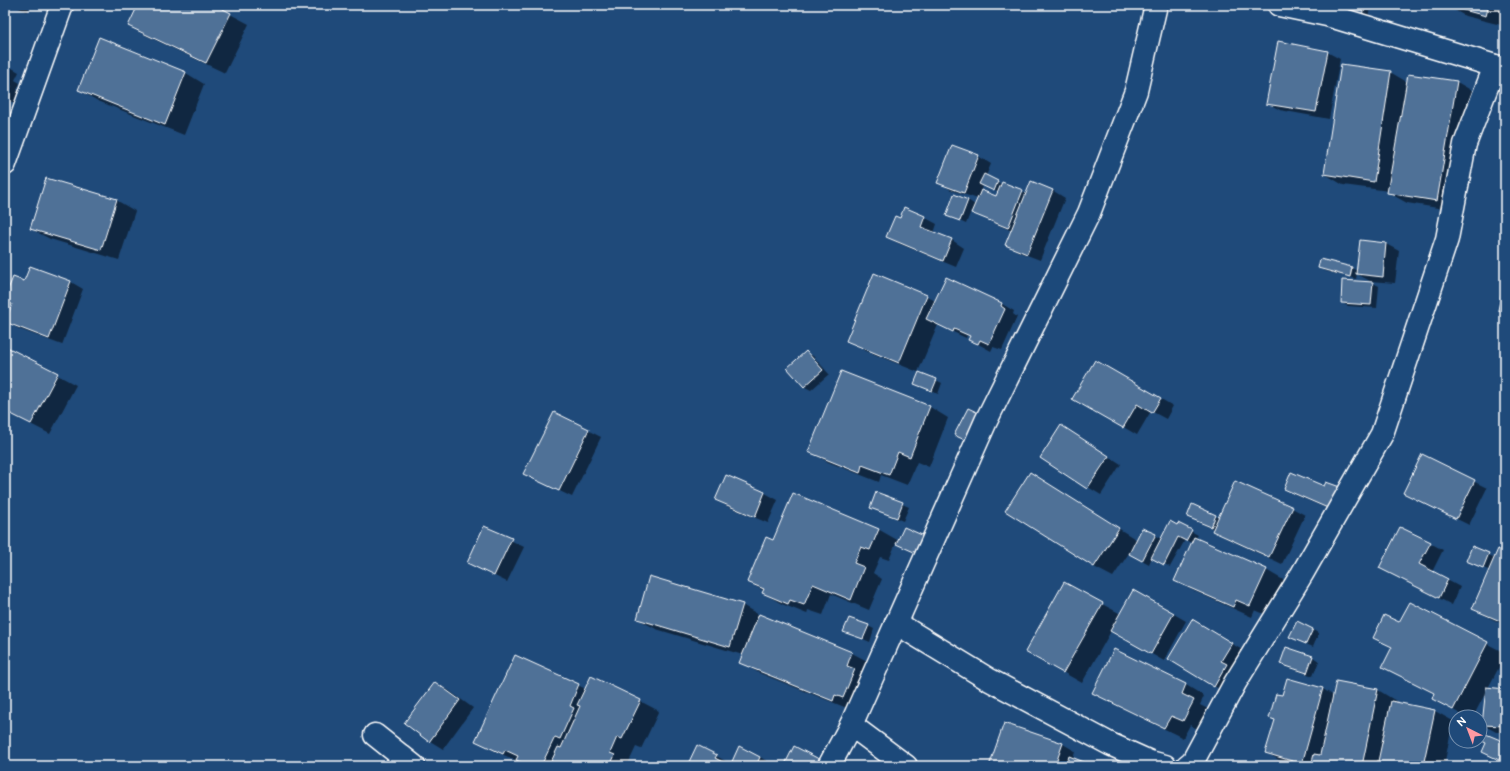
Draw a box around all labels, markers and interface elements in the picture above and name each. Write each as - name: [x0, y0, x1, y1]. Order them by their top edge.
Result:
- north arrow: [1448, 709, 1488, 749]
- text: N: [1454, 714, 1469, 730]

